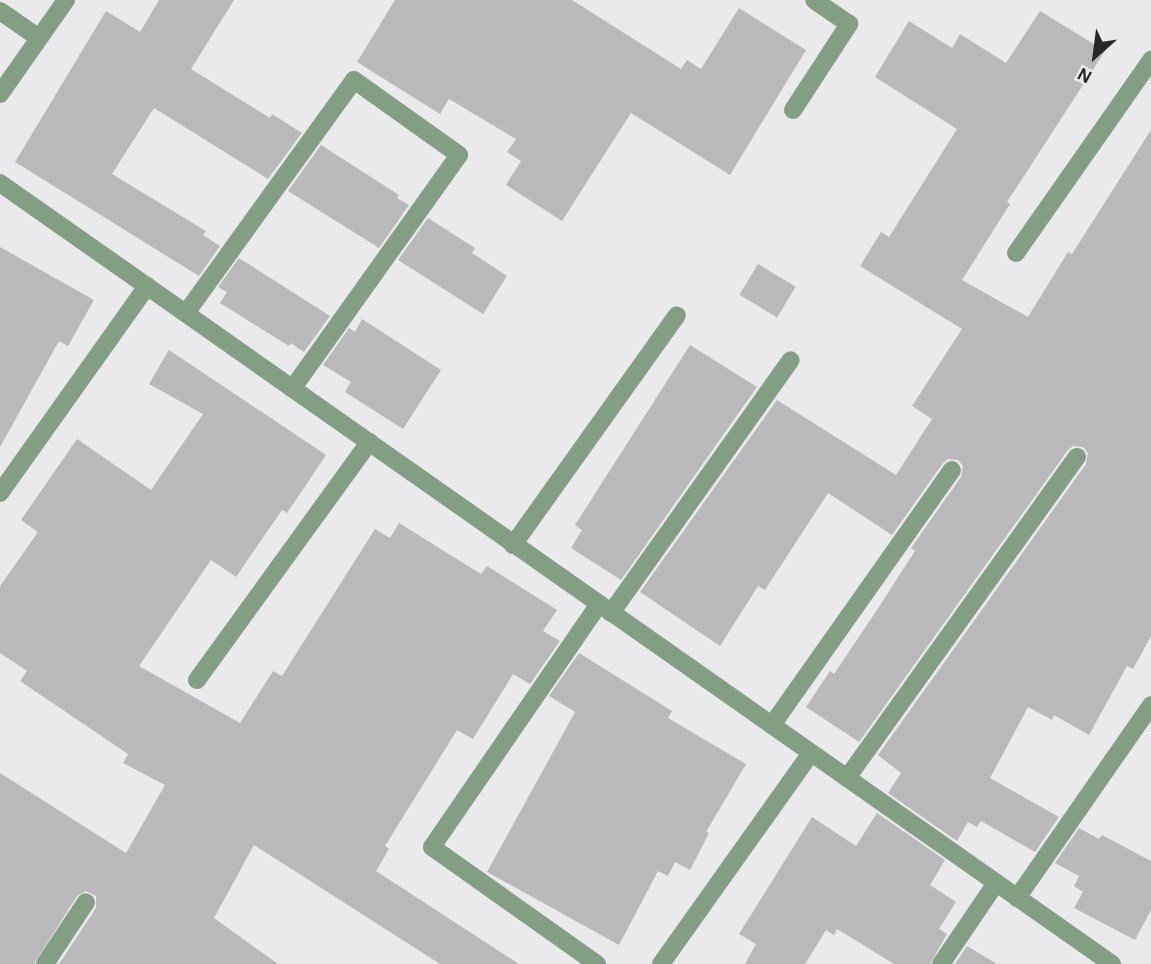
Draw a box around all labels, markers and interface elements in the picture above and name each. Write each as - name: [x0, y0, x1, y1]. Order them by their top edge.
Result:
- north arrow: [1060, 21, 1130, 91]
- text: N: [1075, 63, 1095, 86]

